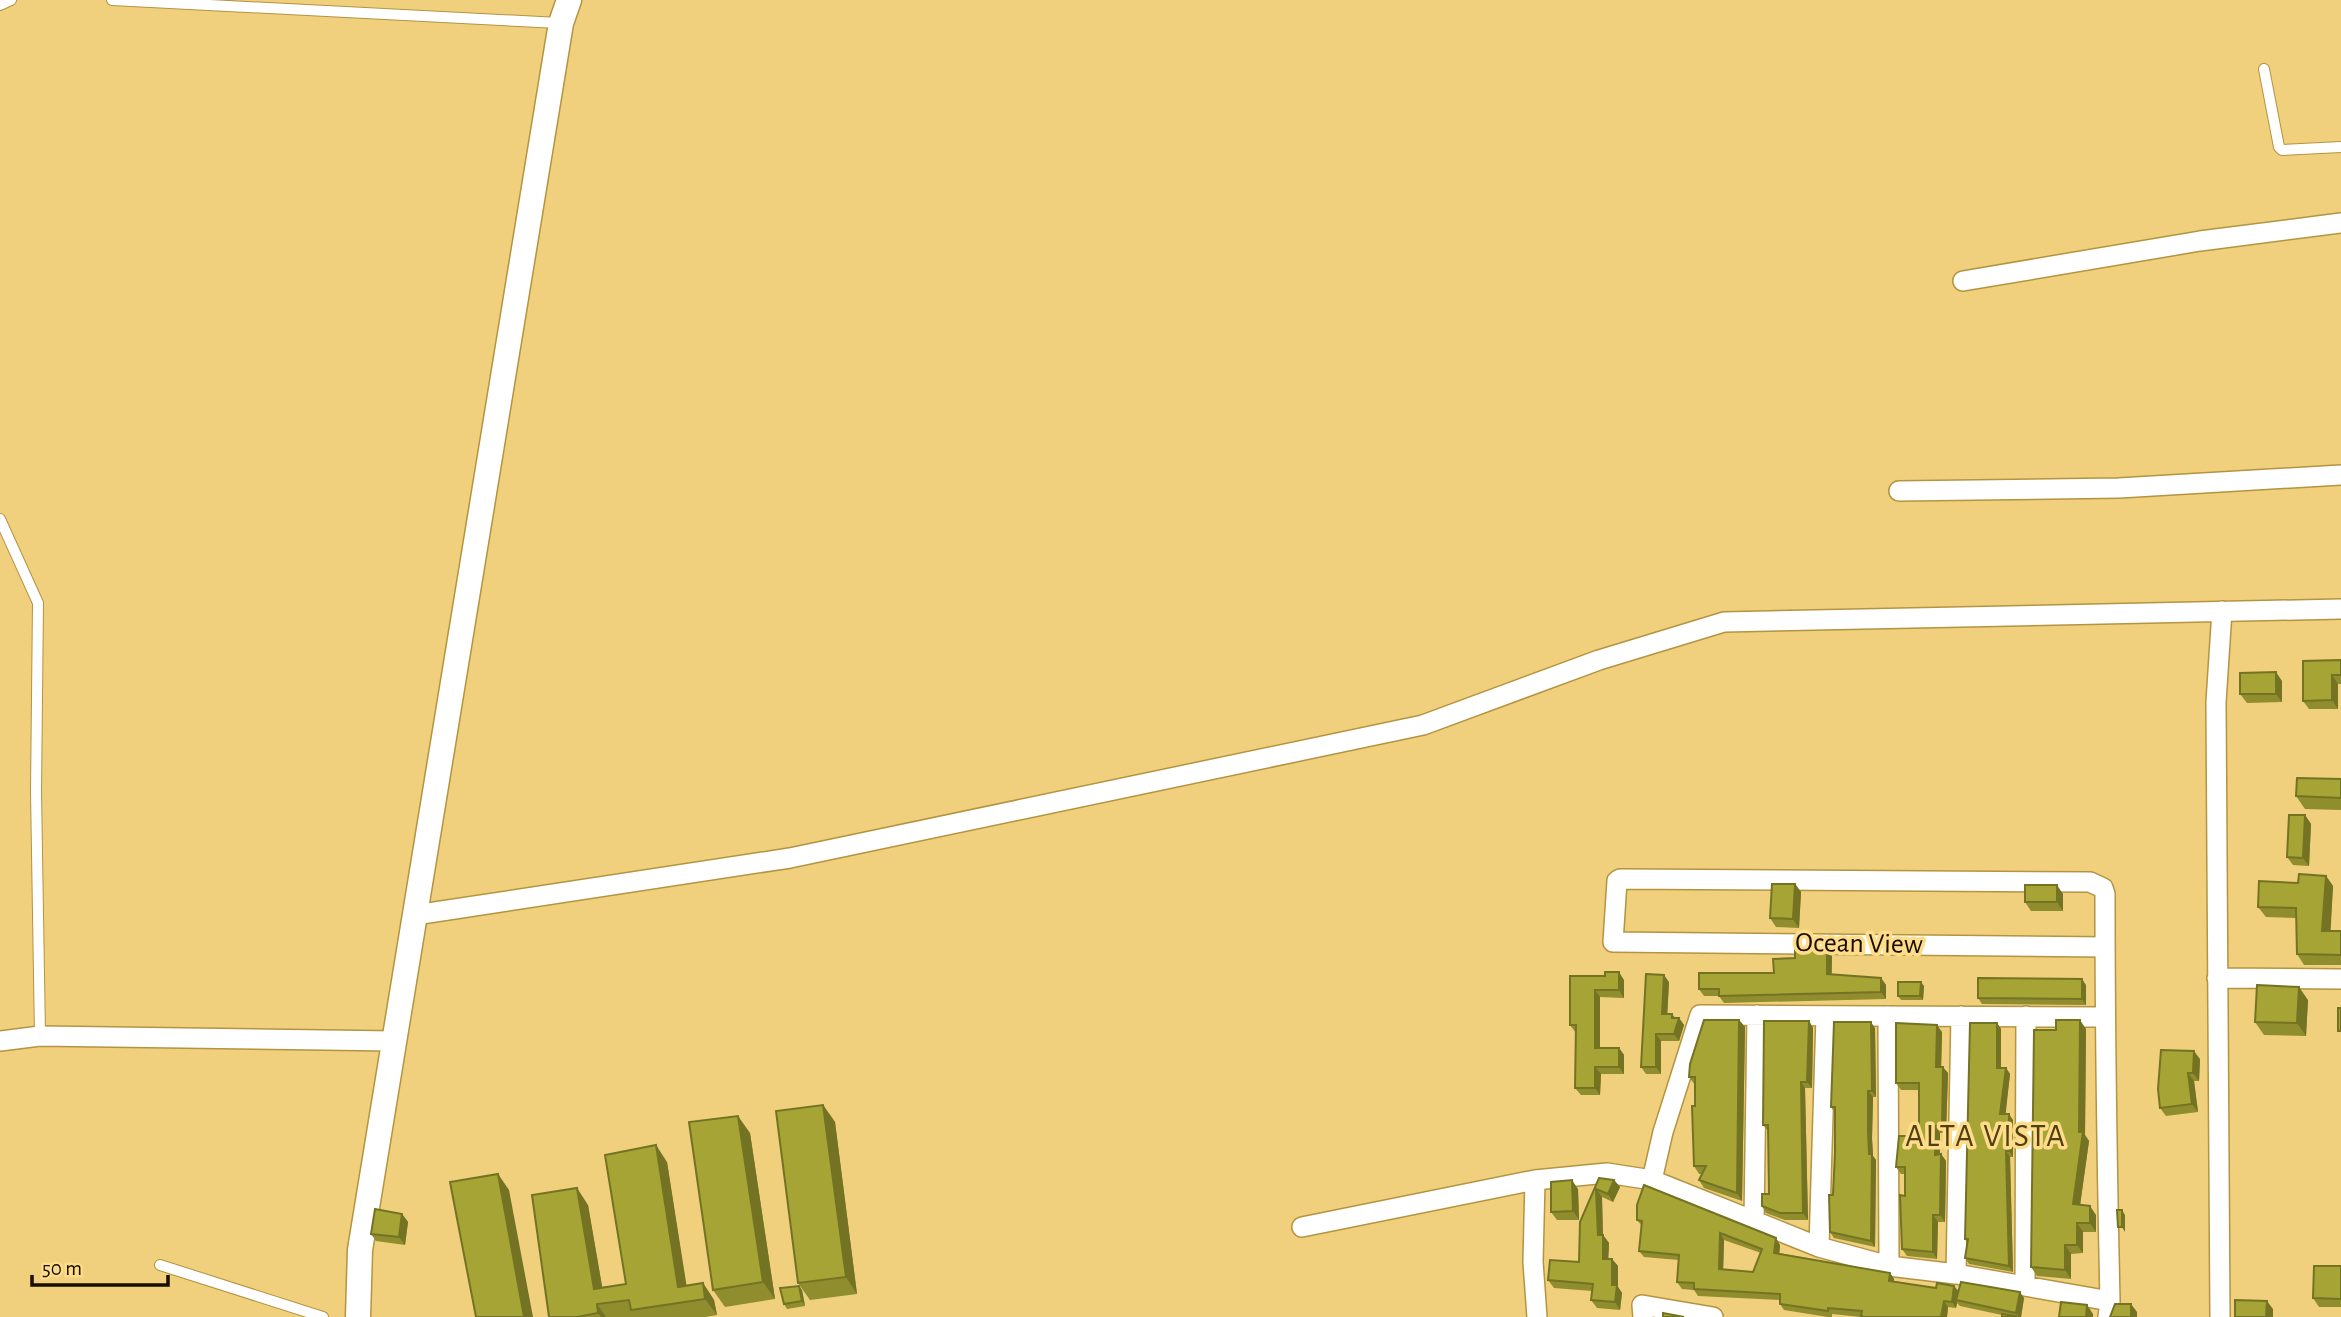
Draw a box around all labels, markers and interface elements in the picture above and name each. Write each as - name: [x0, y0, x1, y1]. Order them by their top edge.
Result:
- street label: Ocean View: [1795, 929, 1923, 959]
- district label: ALTA VISTA: [1905, 1120, 2067, 1152]
- scale bar: [32, 1244, 168, 1288]
- text: 50 m: [42, 1258, 82, 1279]

